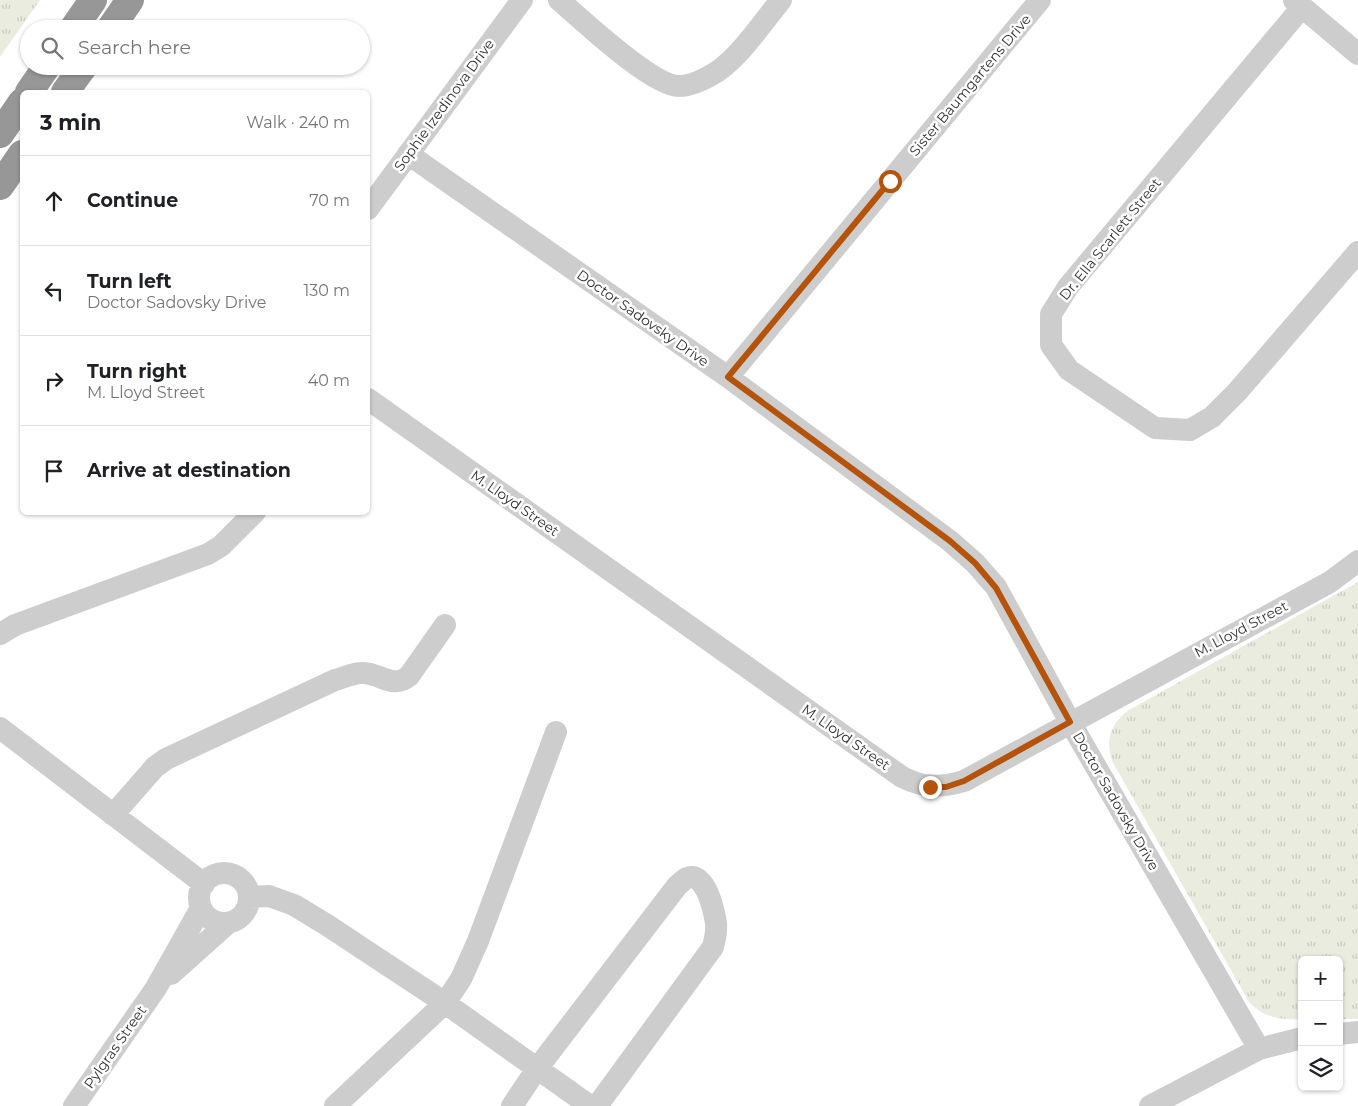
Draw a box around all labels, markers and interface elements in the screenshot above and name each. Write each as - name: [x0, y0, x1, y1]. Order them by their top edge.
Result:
- street label: Sister Baumgartens Drive: [905, 10, 1035, 160]
- search box: [20, 20, 370, 75]
- icon: search: [38, 34, 66, 62]
- street label: Sophie Izedinova Drive: [390, 35, 498, 175]
- text: Search here: [78, 36, 191, 59]
- text: 3 min: [40, 110, 101, 135]
- text: Walk · 240 m: [246, 113, 350, 132]
- route start: [879, 170, 902, 193]
- street label: Dr. Ella Scarlett Street: [1055, 174, 1165, 304]
- icon: ahead: [40, 187, 68, 215]
- text: Continue: [87, 189, 178, 212]
- text: 70 m: [309, 191, 350, 210]
- street label: Doctor Sadovsky Drive: [574, 266, 712, 370]
- text: Turn left: [87, 270, 172, 293]
- icon: left: [40, 277, 68, 305]
- text: 130 m: [303, 281, 350, 300]
- text: Doctor Sadovsky Drive: [87, 293, 266, 312]
- text: Turn right: [87, 360, 187, 383]
- icon: right: [40, 367, 68, 395]
- text: 40 m: [308, 371, 350, 390]
- text: M. Lloyd Street: [87, 383, 205, 402]
- icon: arrive: [40, 457, 68, 485]
- text: Arrive at destination: [87, 459, 291, 482]
- street label: M. Lloyd Street: [467, 466, 563, 540]
- street label: M. Lloyd Street: [1191, 597, 1291, 661]
- street label: M. Lloyd Street: [798, 700, 894, 774]
- street label: Doctor Sadovsky Drive: [1069, 729, 1163, 873]
- route end: [919, 776, 942, 799]
- map controls: [1298, 956, 1343, 1091]
- button: +: [1298, 956, 1343, 1001]
- button: −: [1298, 1001, 1343, 1046]
- street label: Pylgras Street: [80, 1002, 150, 1092]
- button: layers: [1298, 1046, 1343, 1091]

